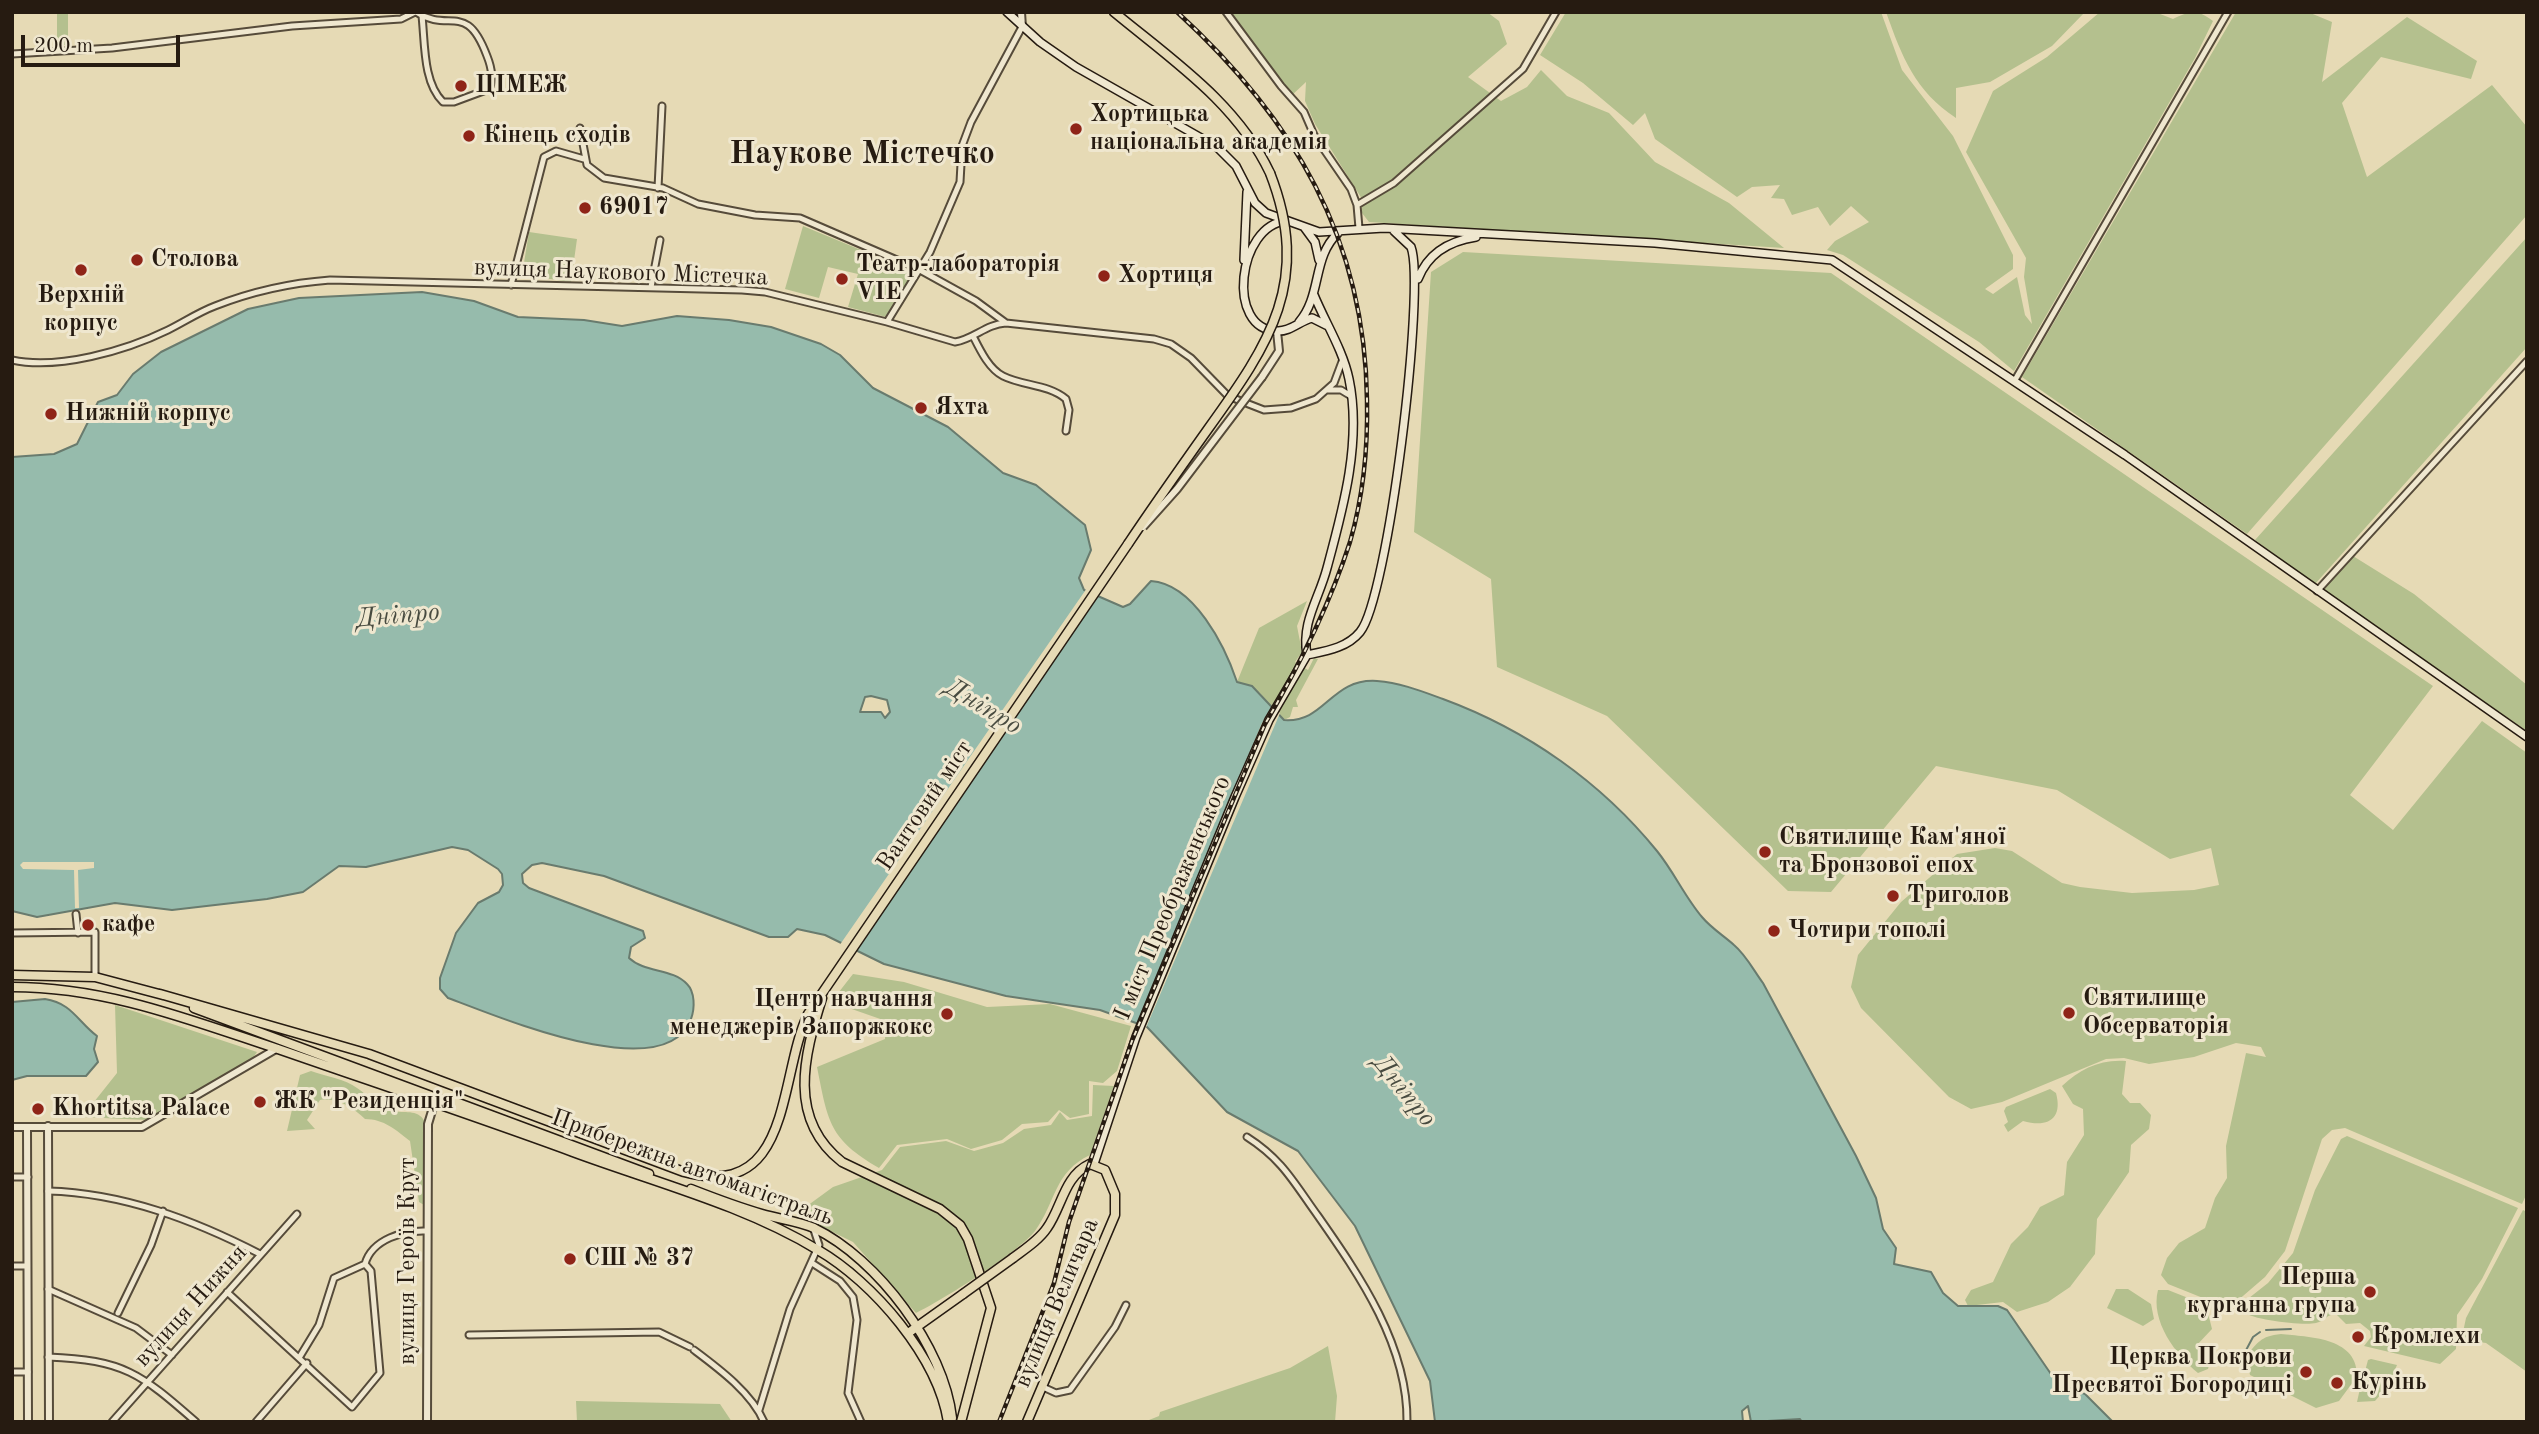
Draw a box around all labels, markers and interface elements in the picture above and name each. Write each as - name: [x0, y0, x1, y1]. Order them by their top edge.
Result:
- scale bar: [24, 21, 184, 65]
- text: 200 m: [34, 36, 93, 57]
- place label: ЦІМЕЖ: [475, 72, 567, 100]
- marker: ЦІМЕЖ: [453, 78, 469, 94]
- place label: Хортицька національна академія: [1090, 101, 1328, 157]
- marker: Хортицька національна академія: [1068, 121, 1084, 137]
- place label: Кінець сходів: [483, 122, 631, 150]
- marker: Кінець сходів: [461, 128, 477, 144]
- district label: Наукове Містечко: [729, 136, 995, 174]
- place label: 69017: [599, 194, 669, 222]
- marker: 69017: [577, 200, 593, 216]
- place label: Столова: [151, 246, 239, 274]
- place label: Театр-лабораторія VIE: [856, 251, 1060, 307]
- marker: Столова: [129, 252, 145, 268]
- street label: вулиця Наукового Містечка: [473, 253, 769, 293]
- marker: Верхній корпус: [73, 262, 89, 278]
- place label: Хортиця: [1118, 262, 1213, 290]
- marker: Хортиця: [1096, 268, 1112, 284]
- marker: Театр-лабораторія VIE: [834, 271, 850, 287]
- place label: Верхній корпус: [37, 282, 125, 338]
- place label: Яхта: [935, 394, 989, 422]
- place label: Нижній корпус: [65, 400, 231, 428]
- marker: Яхта: [913, 400, 929, 416]
- marker: Нижній корпус: [43, 406, 59, 422]
- water label: Дніпро: [355, 597, 441, 635]
- water label: Дніпро: [939, 672, 1027, 742]
- street label: Вантовий міст: [871, 735, 979, 877]
- street label: I міст Преображенського: [1108, 772, 1238, 1024]
- place label: Святилище Кам'яної та Бронзової епох: [1779, 824, 2006, 880]
- marker: Святилище Кам'яної та Бронзової епох: [1757, 844, 1773, 860]
- place label: Триголов: [1907, 882, 2009, 910]
- marker: Триголов: [1885, 888, 1901, 904]
- place label: кафе: [102, 911, 155, 939]
- marker: кафе: [80, 917, 96, 933]
- place label: Чотири тополі: [1788, 917, 1946, 945]
- marker: Чотири тополі: [1766, 923, 1782, 939]
- place label: Святилище Обсерваторія: [2083, 985, 2229, 1041]
- place label: Центр навчання менеджерів Запоржкокс: [669, 986, 933, 1042]
- marker: Святилище Обсерваторія: [2061, 1005, 2077, 1021]
- marker: Центр навчання менеджерів Запоржкокс: [939, 1006, 955, 1022]
- water label: Дніпро: [1366, 1049, 1442, 1133]
- place label: ЖК "Резиденція": [274, 1088, 464, 1116]
- marker: ЖК "Резиденція": [252, 1094, 268, 1110]
- place label: Khortitsa Palace: [52, 1095, 230, 1123]
- marker: Khortitsa Palace: [30, 1101, 46, 1117]
- street label: Прибережна автомагістраль: [547, 1103, 837, 1233]
- street label: вулиця Героїв Крут: [394, 1157, 422, 1365]
- street label: вулиця Величара: [1008, 1214, 1106, 1392]
- street label: вулиця Нижня: [128, 1239, 254, 1373]
- place label: СШ № 37: [584, 1245, 694, 1273]
- marker: СШ № 37: [562, 1251, 578, 1267]
- place label: Перша курганна група: [2187, 1264, 2356, 1320]
- marker: Перша курганна група: [2362, 1284, 2378, 1300]
- place label: Кромлехи: [2372, 1323, 2480, 1351]
- marker: Кромлехи: [2350, 1329, 2366, 1345]
- place label: Церква Покрови Пресвятої Богородиці: [2052, 1344, 2292, 1400]
- marker: Церква Покрови Пресвятої Богородиці: [2298, 1364, 2314, 1380]
- place label: Курінь: [2351, 1369, 2427, 1397]
- marker: Курінь: [2329, 1375, 2345, 1391]

